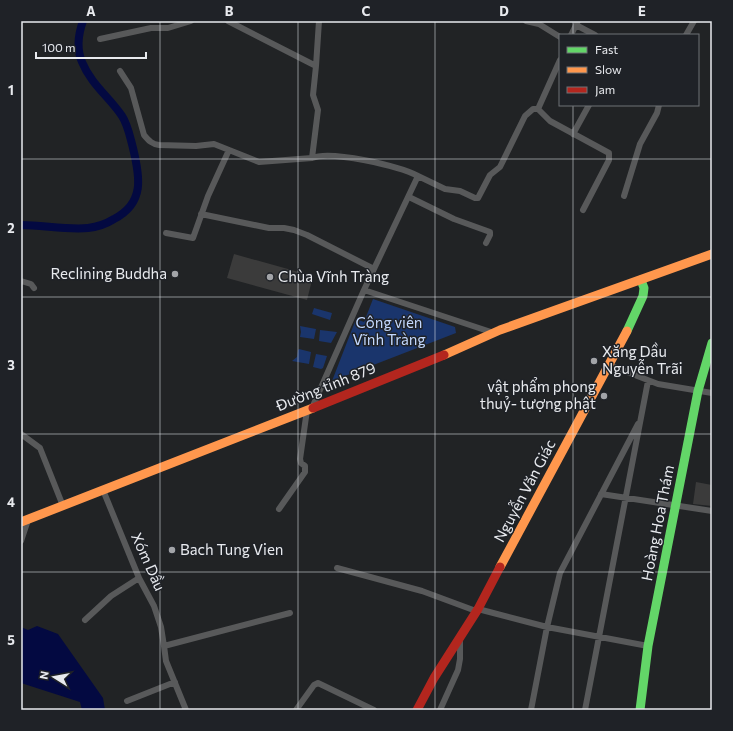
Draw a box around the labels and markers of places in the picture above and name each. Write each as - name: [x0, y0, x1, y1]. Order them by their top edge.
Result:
- place label: Reclining Buddha: [51, 264, 167, 282]
- place label: Chùa Vĩnh Tràng: [278, 267, 389, 285]
- marker: Reclining Buddha: [170, 269, 180, 279]
- marker: Chùa Vĩnh Tràng: [265, 272, 275, 282]
- place label: Xăng Dầu Nguyễn Trãi: [602, 342, 683, 377]
- marker: Xăng Dầu Nguyễn Trãi: [589, 356, 599, 366]
- place label: vật phẩm phong thuỷ- tượng phật: [480, 377, 596, 412]
- marker: vật phẩm phong thuỷ- tượng phật: [599, 391, 609, 401]
- place label: Bach Tung Vien: [180, 540, 283, 558]
- marker: Bach Tung Vien: [167, 545, 177, 555]

